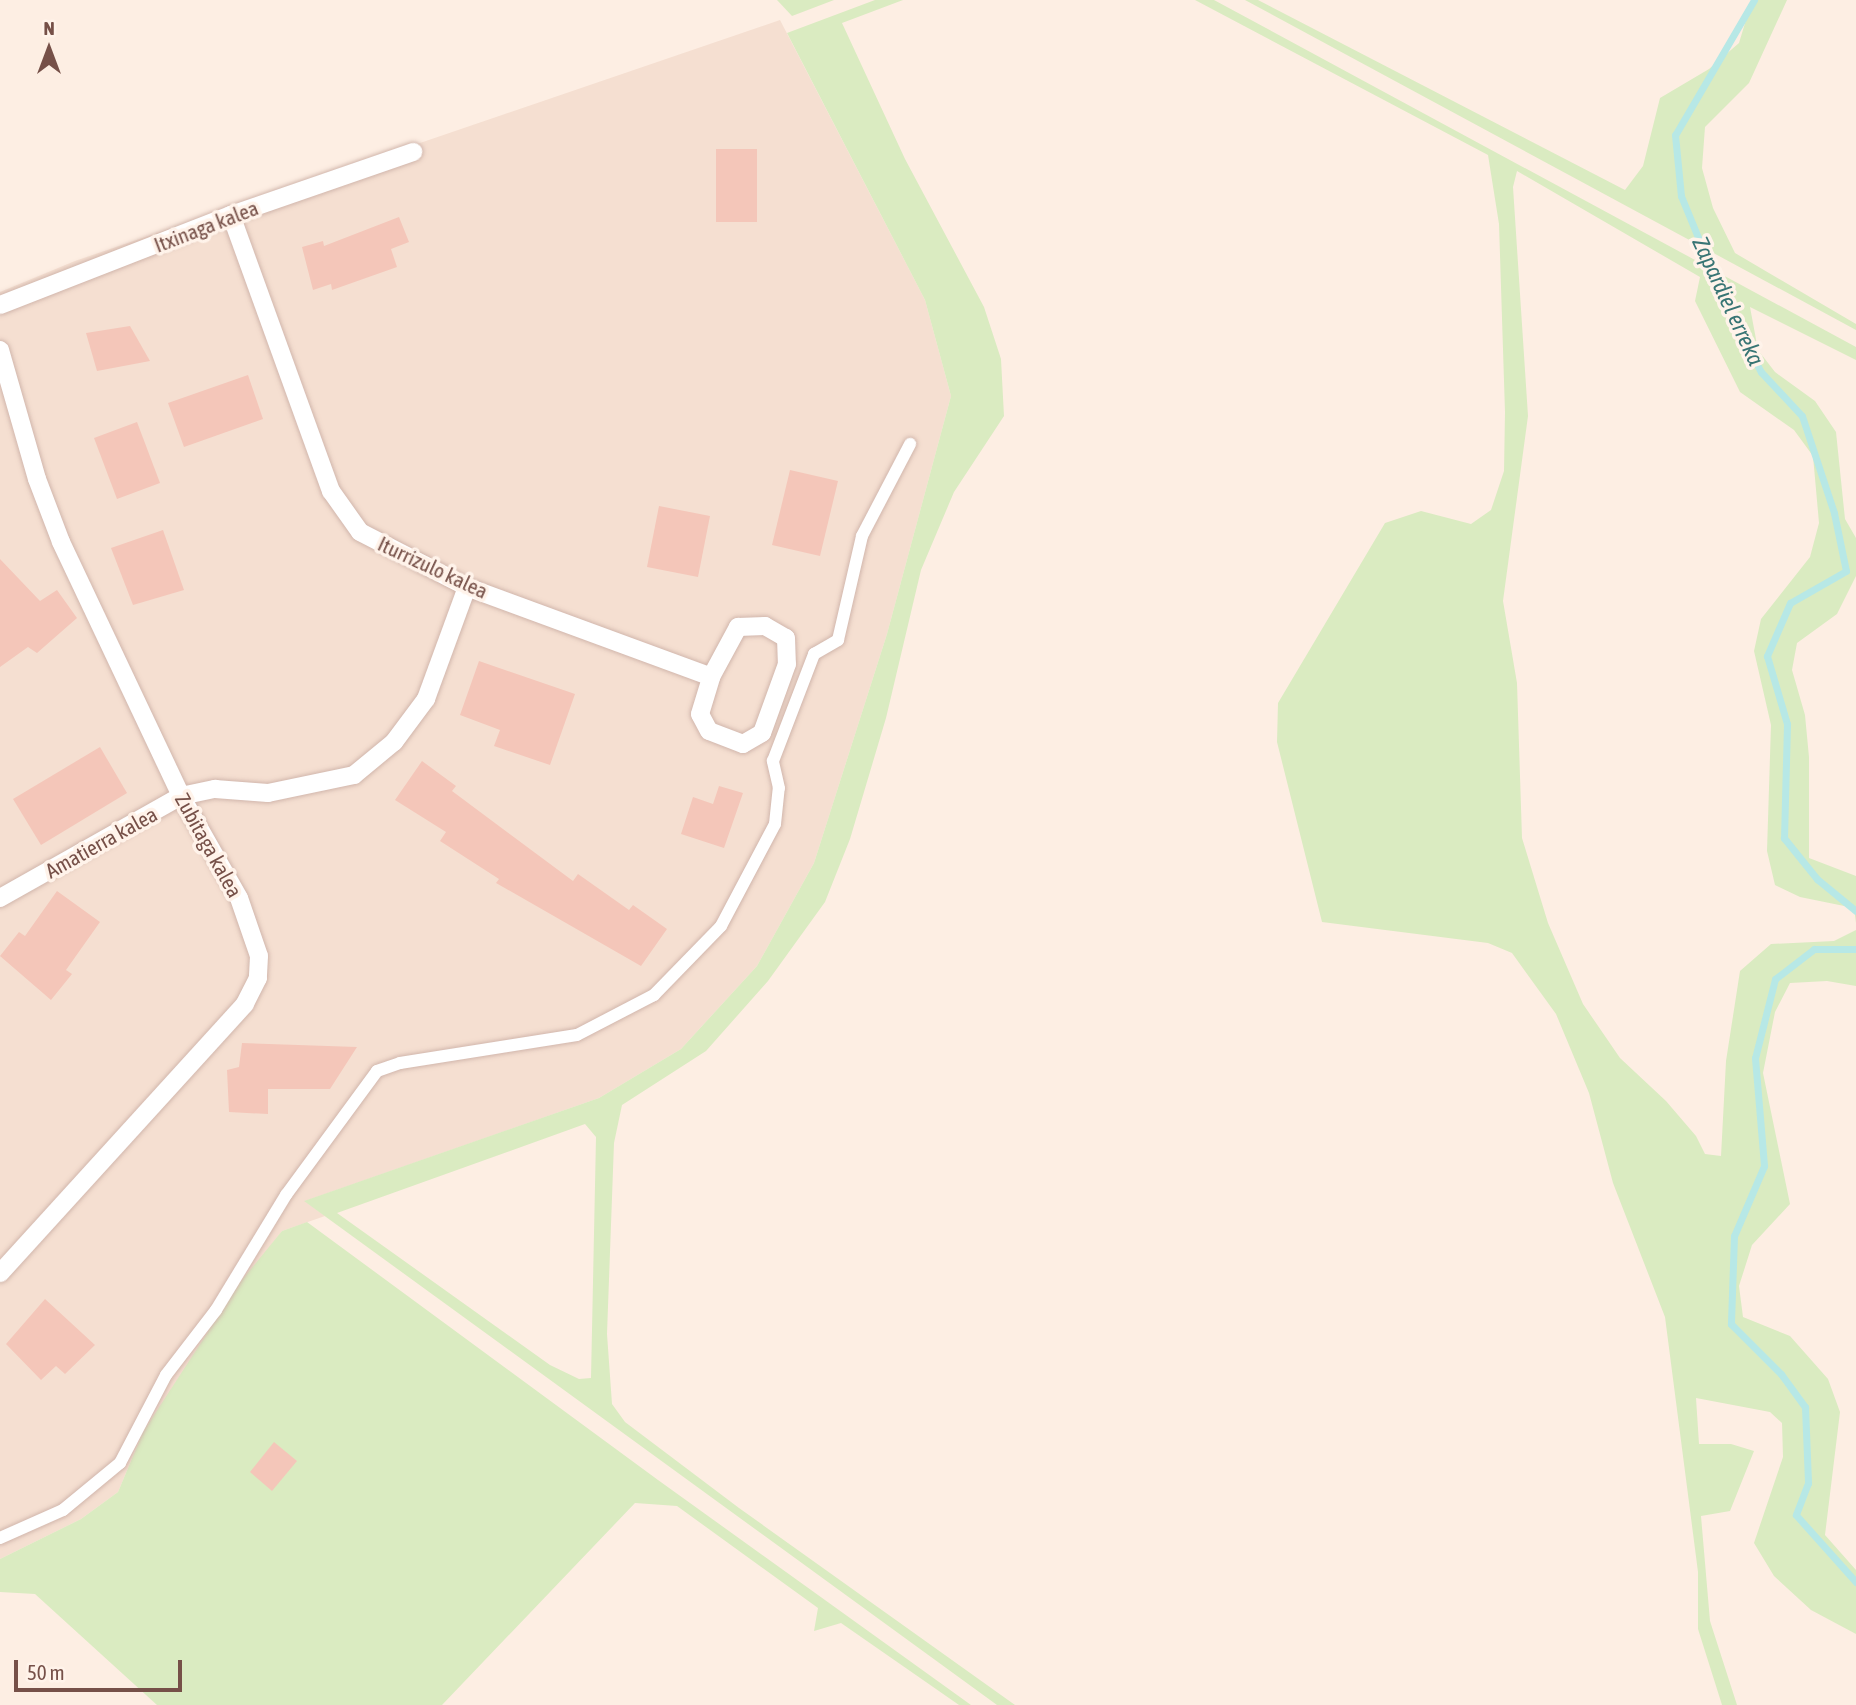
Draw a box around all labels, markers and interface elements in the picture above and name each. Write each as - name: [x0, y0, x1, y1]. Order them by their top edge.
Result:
- north arrow: [14, 14, 84, 84]
- text: N: [43, 17, 55, 39]
- street label: Itxinaga kalea: [150, 195, 262, 257]
- water label: Zapardiel erreka: [1686, 232, 1770, 370]
- street label: Iturrizulo kalea: [374, 531, 492, 603]
- street label: Zubitaga kalea: [170, 789, 248, 901]
- street label: Amatierra kalea: [41, 801, 161, 883]
- scale bar: [18, 1646, 186, 1690]
- text: 50 m: [27, 1660, 65, 1684]

